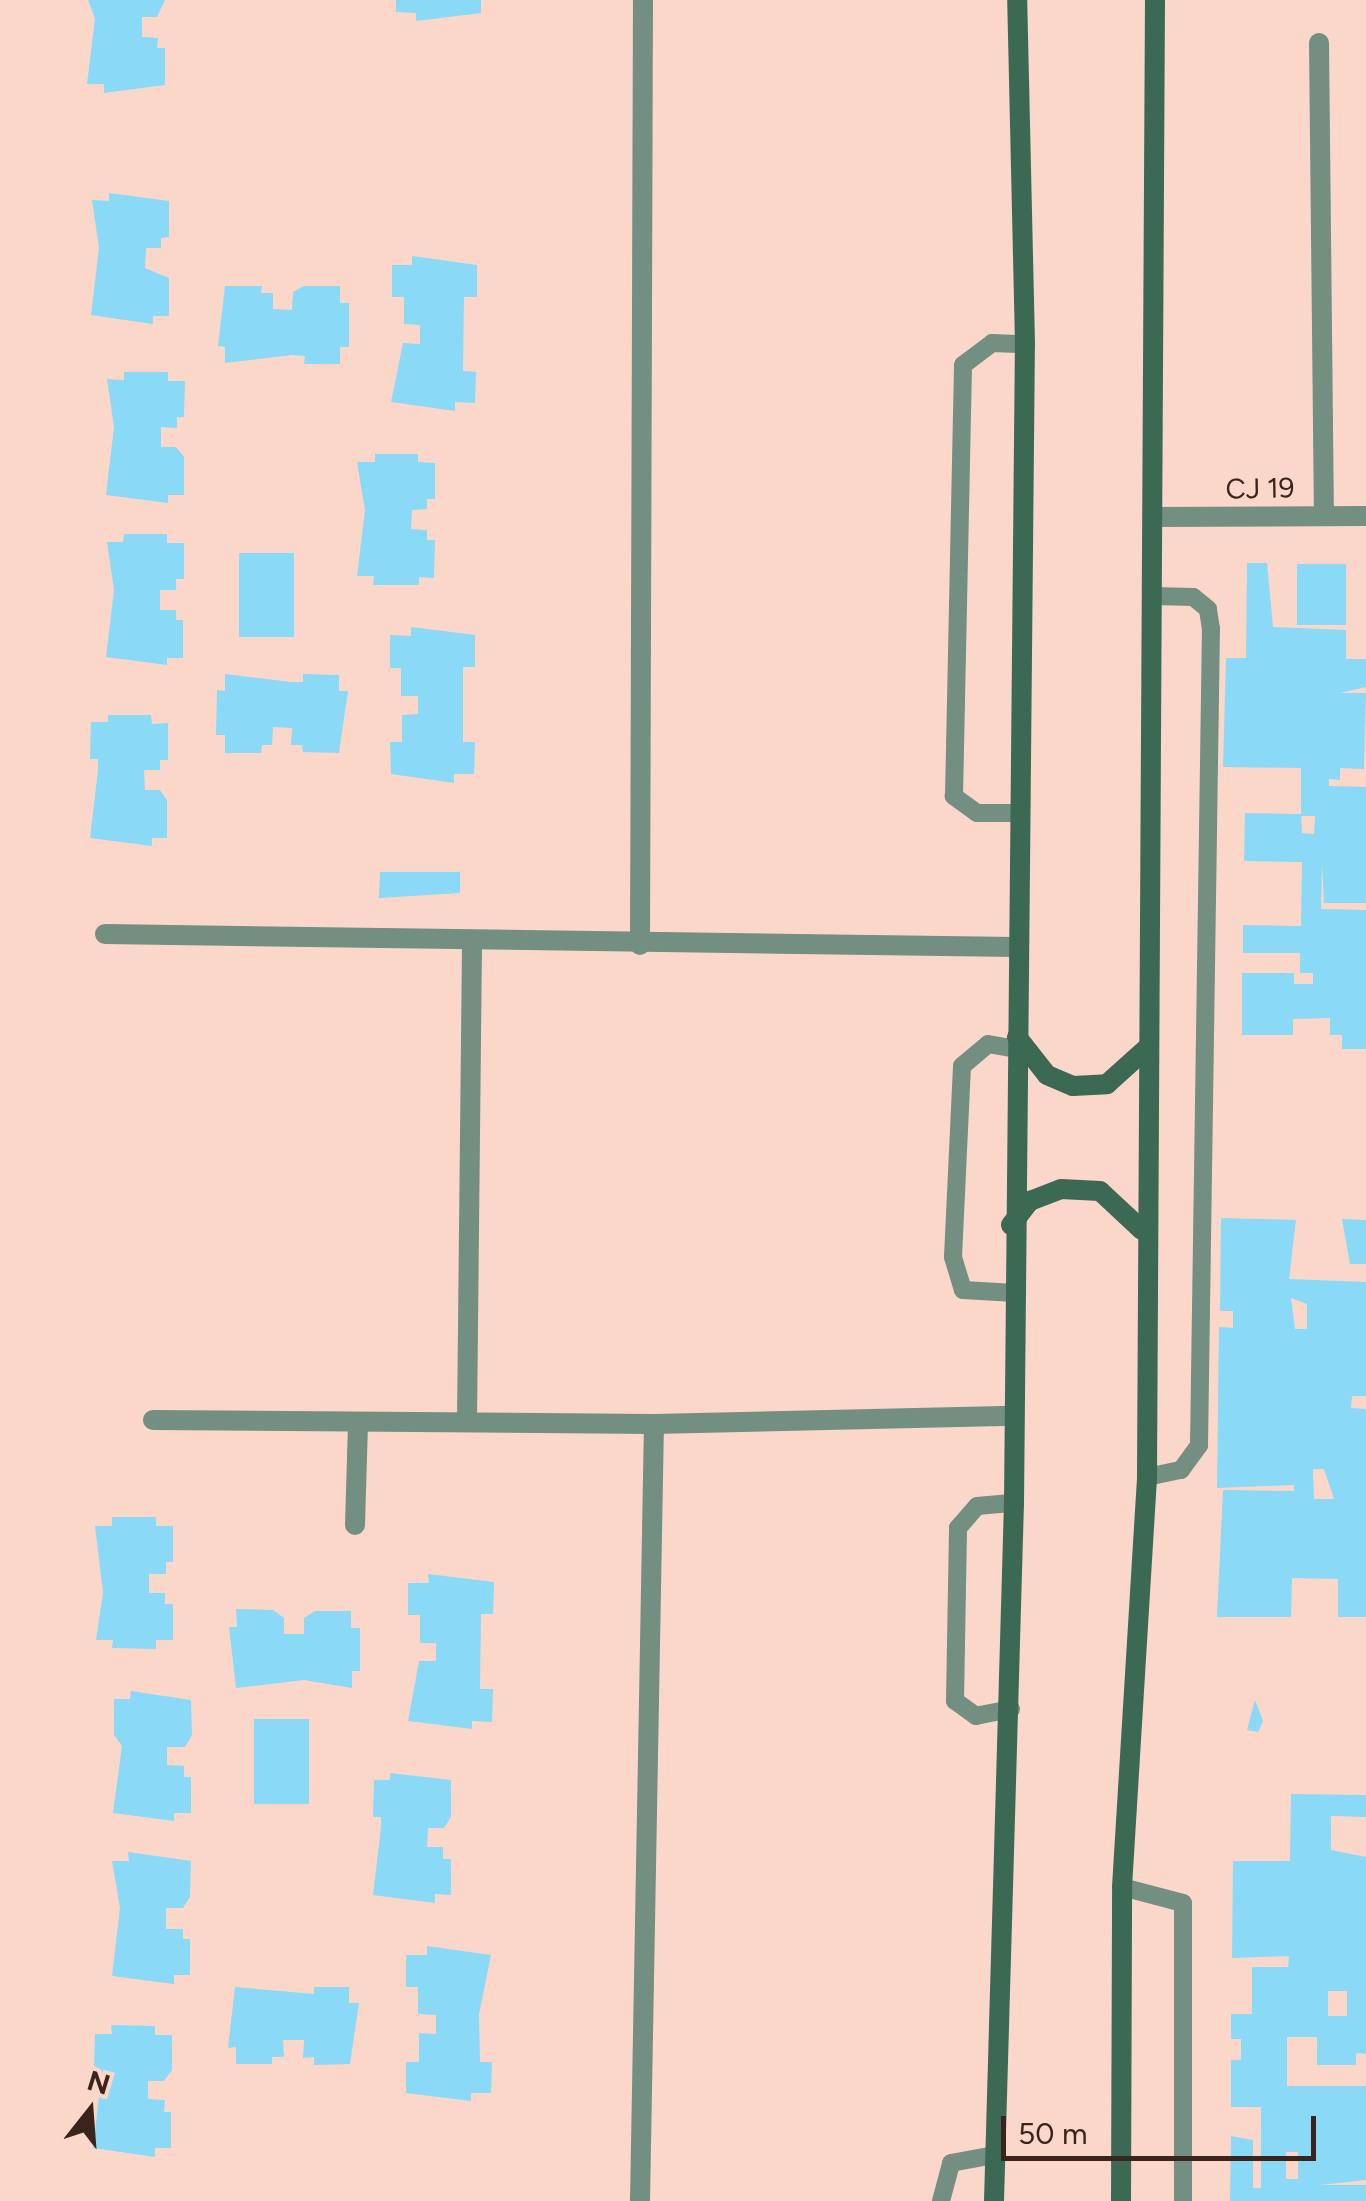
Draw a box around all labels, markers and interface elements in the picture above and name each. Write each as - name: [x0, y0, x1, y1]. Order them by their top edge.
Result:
- street label: CJ 19: [1225, 471, 1295, 505]
- north arrow: [40, 2061, 140, 2161]
- text: N: [83, 2063, 114, 2102]
- scale bar: [1006, 2096, 1321, 2158]
- text: 50 m: [1018, 2115, 1087, 2152]

